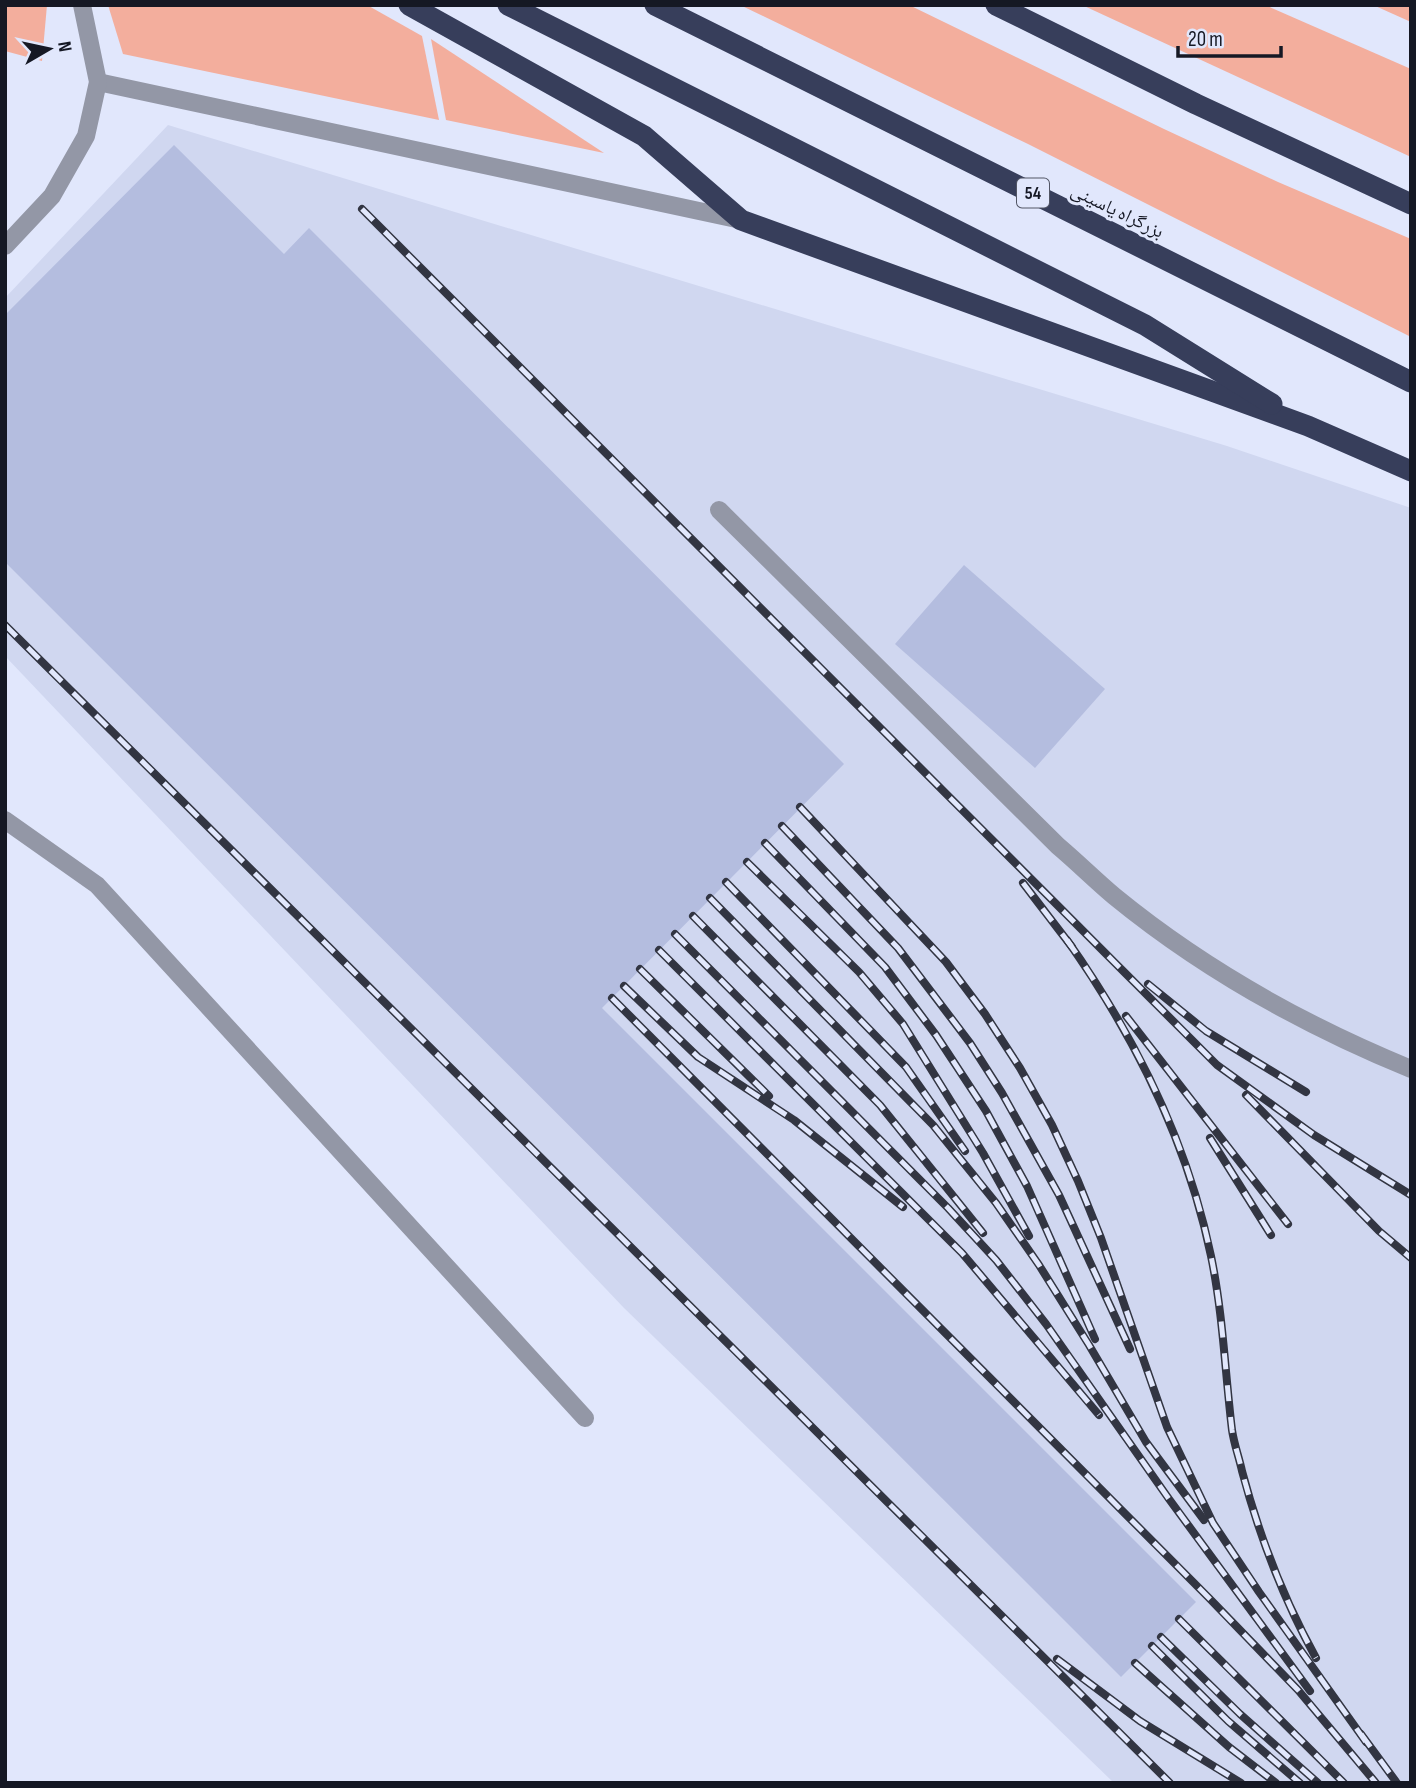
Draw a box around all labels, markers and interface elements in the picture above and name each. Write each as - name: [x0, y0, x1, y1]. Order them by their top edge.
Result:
- north arrow: [14, 14, 84, 84]
- scale bar: [1178, 14, 1281, 58]
- text: 20 m: [1188, 27, 1223, 52]
- text: N: [52, 40, 76, 53]
- road number: 54: [1017, 178, 1049, 208]
- street label: بزرگراه یاسینی: [1067, 179, 1167, 244]

